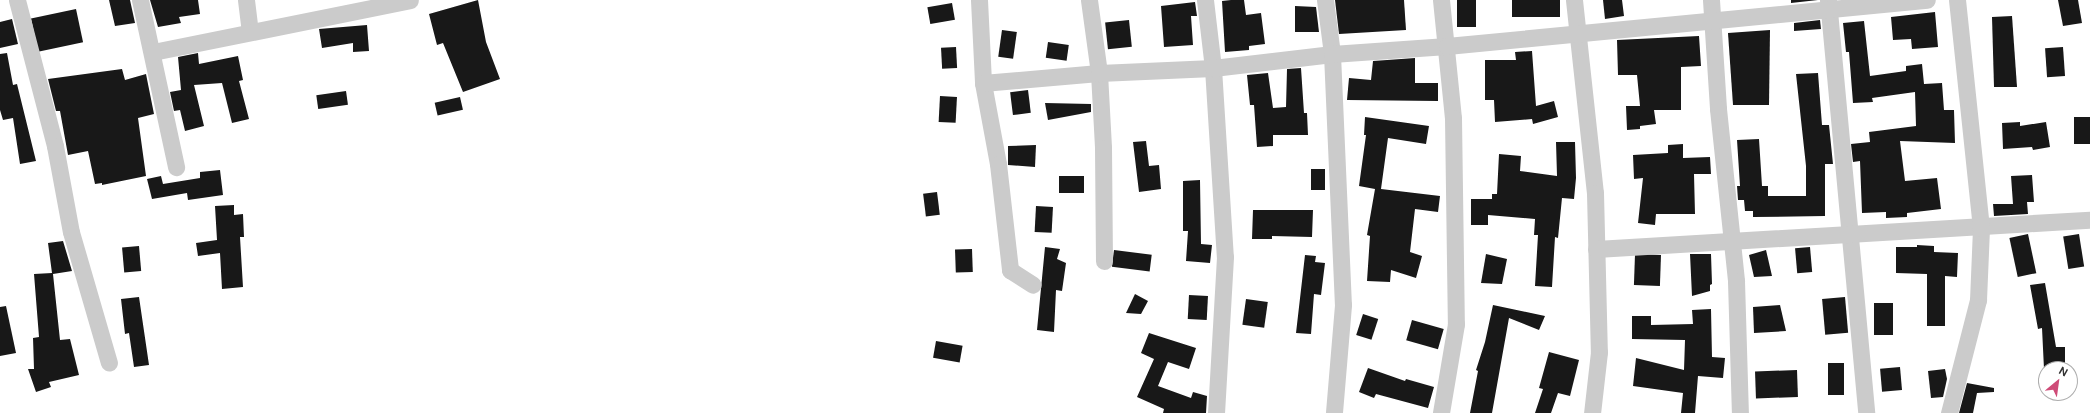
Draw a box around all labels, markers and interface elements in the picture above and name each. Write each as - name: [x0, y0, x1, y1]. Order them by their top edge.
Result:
- north arrow: [2038, 361, 2078, 401]
- text: N: [2056, 363, 2070, 379]

